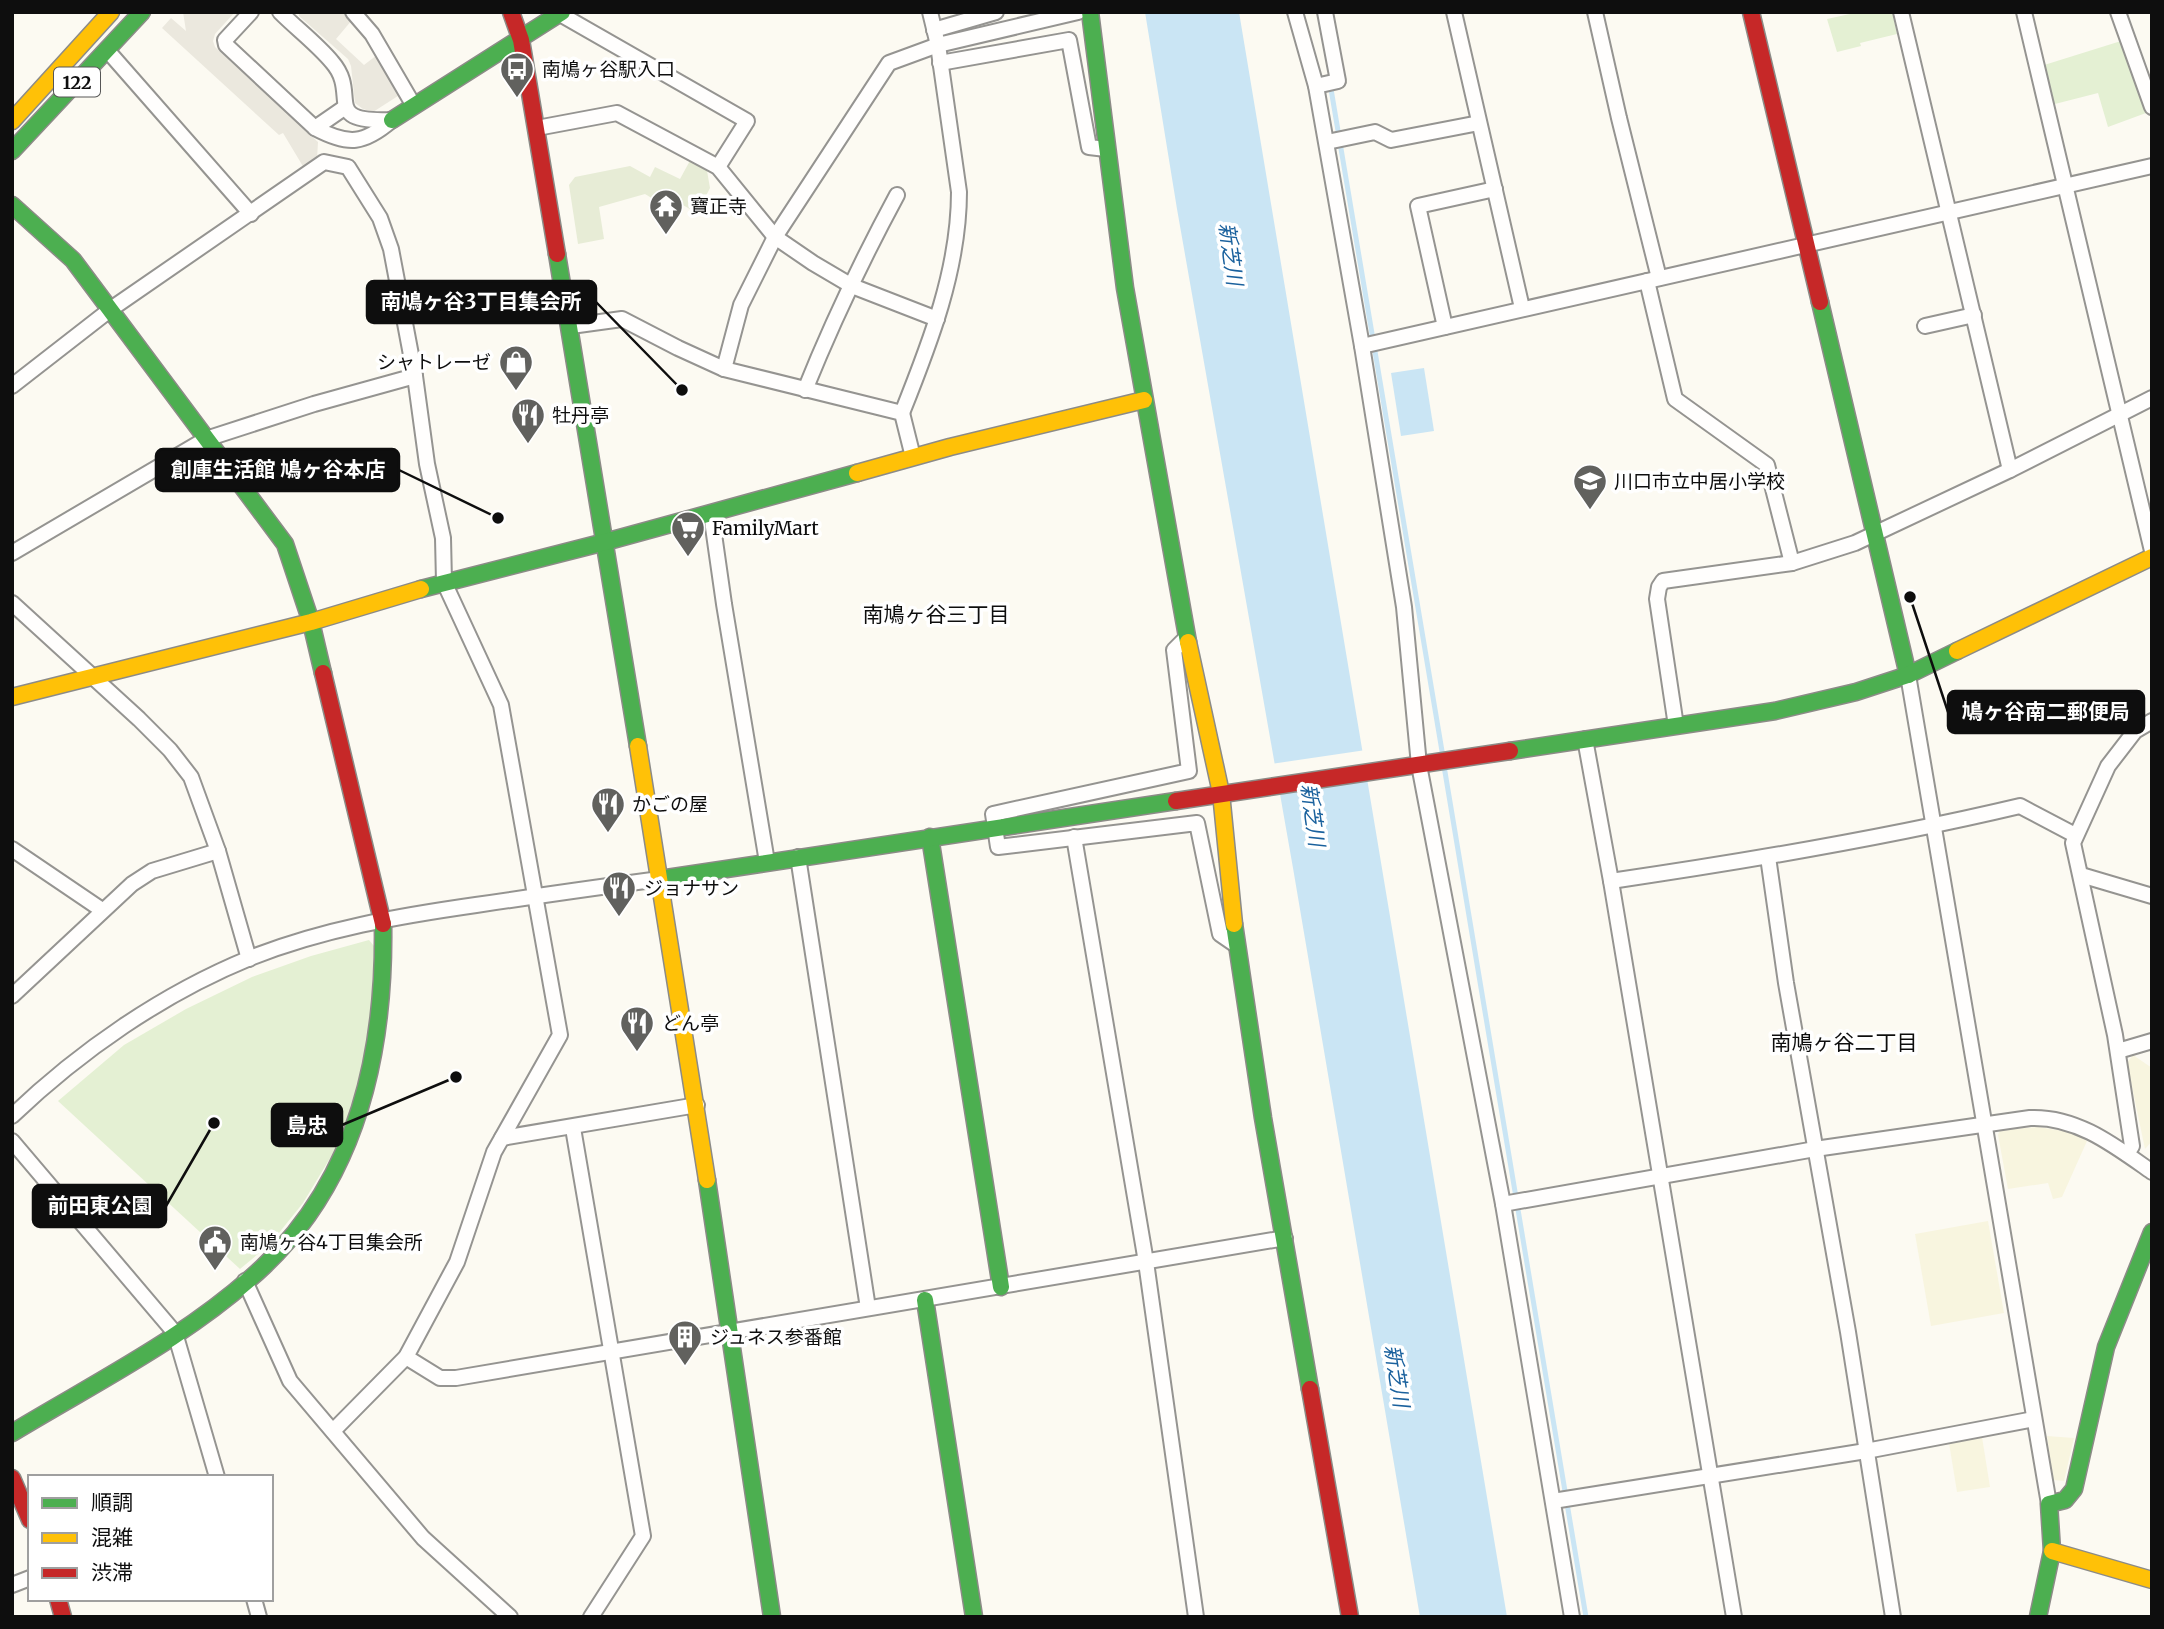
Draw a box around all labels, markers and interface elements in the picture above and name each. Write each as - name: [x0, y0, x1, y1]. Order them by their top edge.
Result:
- bus stop icon: 南鳩ヶ谷駅入口: [498, 50, 536, 99]
- place label: 南鳩ヶ谷駅入口: [542, 57, 675, 81]
- road number: 122: [54, 68, 100, 96]
- temple icon: 寶正寺: [647, 187, 685, 236]
- place label: 寶正寺: [690, 194, 747, 218]
- water label: 新芝川: [1213, 221, 1249, 289]
- callout: 南鳩ヶ谷3丁目集会所: [367, 281, 596, 323]
- text: 南鳩ヶ谷3丁目集会所: [380, 288, 582, 315]
- shop icon: シャトレーゼ: [497, 343, 535, 392]
- place label: シャトレーゼ: [377, 350, 491, 374]
- restaurant icon: 牡丹亭: [509, 396, 547, 445]
- place label: 牡丹亭: [552, 403, 609, 427]
- callout: 創庫生活館 鳩ヶ谷本店: [156, 449, 399, 491]
- text: 創庫生活館 鳩ヶ谷本店: [171, 456, 385, 483]
- school or university icon: 川口市立中居小学校: [1571, 462, 1609, 511]
- place label: 川口市立中居小学校: [1614, 469, 1785, 493]
- supermarket icon: FamilyMart: [669, 509, 707, 558]
- place label: FamilyMart: [712, 516, 819, 540]
- district label: 南鳩ヶ谷三丁目: [863, 601, 1010, 628]
- callout: 鳩ヶ谷南二郵便局: [1948, 691, 2144, 733]
- text: 鳩ヶ谷南二郵便局: [1962, 698, 2130, 725]
- water label: 新芝川: [1295, 782, 1331, 850]
- restaurant icon: かごの屋: [589, 785, 627, 834]
- place label: かごの屋: [632, 792, 708, 816]
- restaurant icon: ジョナサン: [600, 869, 638, 918]
- place label: ジョナサン: [644, 876, 739, 900]
- restaurant icon: どん亭: [618, 1004, 656, 1053]
- place label: どん亭: [662, 1011, 719, 1035]
- district label: 南鳩ヶ谷二丁目: [1771, 1029, 1918, 1056]
- callout: 島忠: [272, 1104, 342, 1146]
- text: 島忠: [286, 1112, 328, 1139]
- callout: 前田東公園: [33, 1185, 166, 1227]
- text: 前田東公園: [48, 1192, 153, 1219]
- public building icon: 南鳩ヶ谷4丁目集会所: [196, 1223, 234, 1272]
- place label: 南鳩ヶ谷4丁目集会所: [240, 1230, 423, 1254]
- building icon: ジュネス参番館: [666, 1318, 704, 1367]
- place label: ジュネス参番館: [710, 1325, 842, 1349]
- water label: 新芝川: [1379, 1343, 1416, 1411]
- legend: [28, 1475, 273, 1601]
- text: 順調: [91, 1489, 133, 1516]
- text: 混雑: [91, 1524, 133, 1551]
- text: 渋滞: [91, 1559, 133, 1586]

